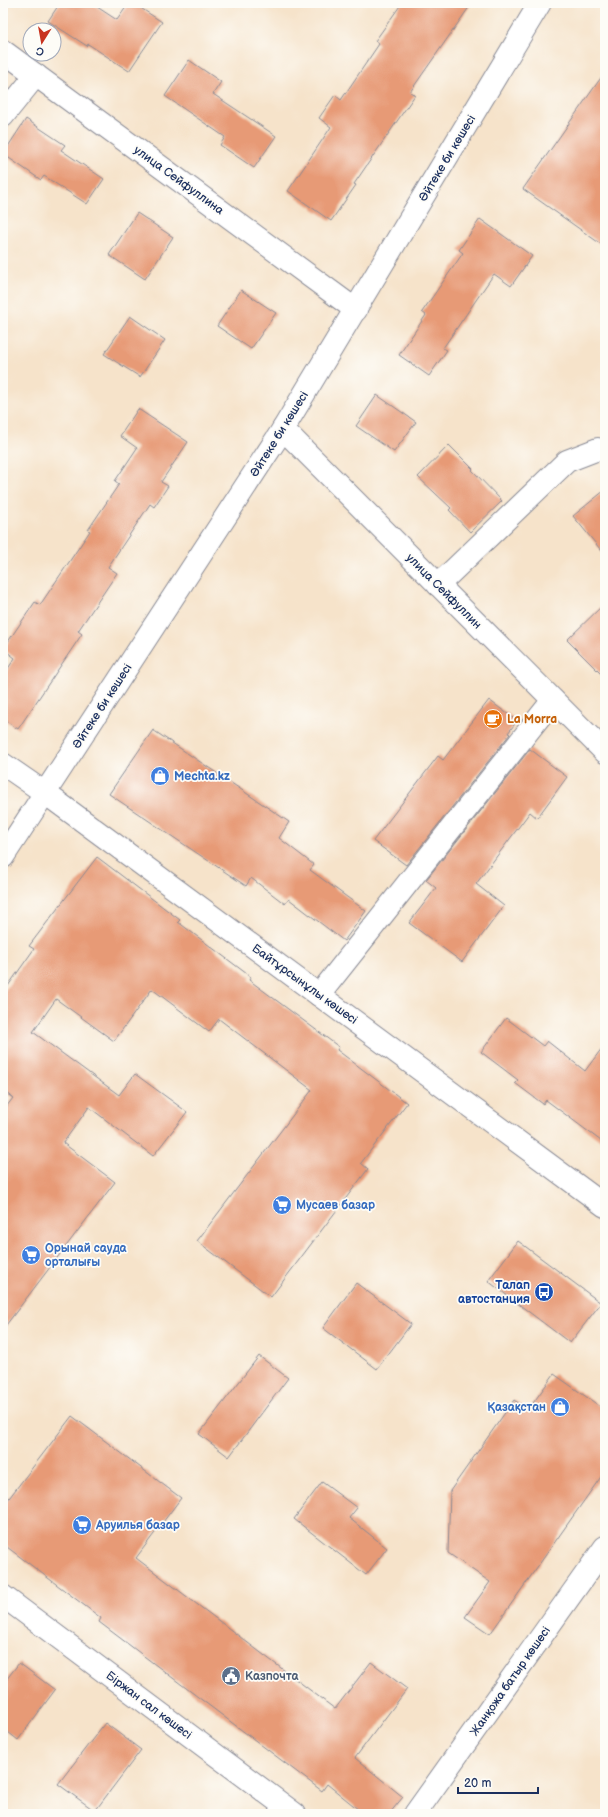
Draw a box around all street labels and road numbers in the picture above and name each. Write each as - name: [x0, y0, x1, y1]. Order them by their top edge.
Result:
- street label: Әйтеке би көшесі: [416, 112, 479, 204]
- street label: улица Сейфуллина: [131, 143, 227, 218]
- street label: Әйтеке би көшесі: [247, 389, 312, 480]
- street label: улица Сейфуллин: [403, 550, 485, 632]
- street label: Әйтеке би көшесі: [69, 661, 136, 752]
- street label: Байтұрсынұлы көшесі: [249, 941, 360, 1028]
- street label: Жанқожа батыр көшесі: [467, 1624, 554, 1739]
- street label: Біржан сал көшесі: [103, 1668, 195, 1743]

